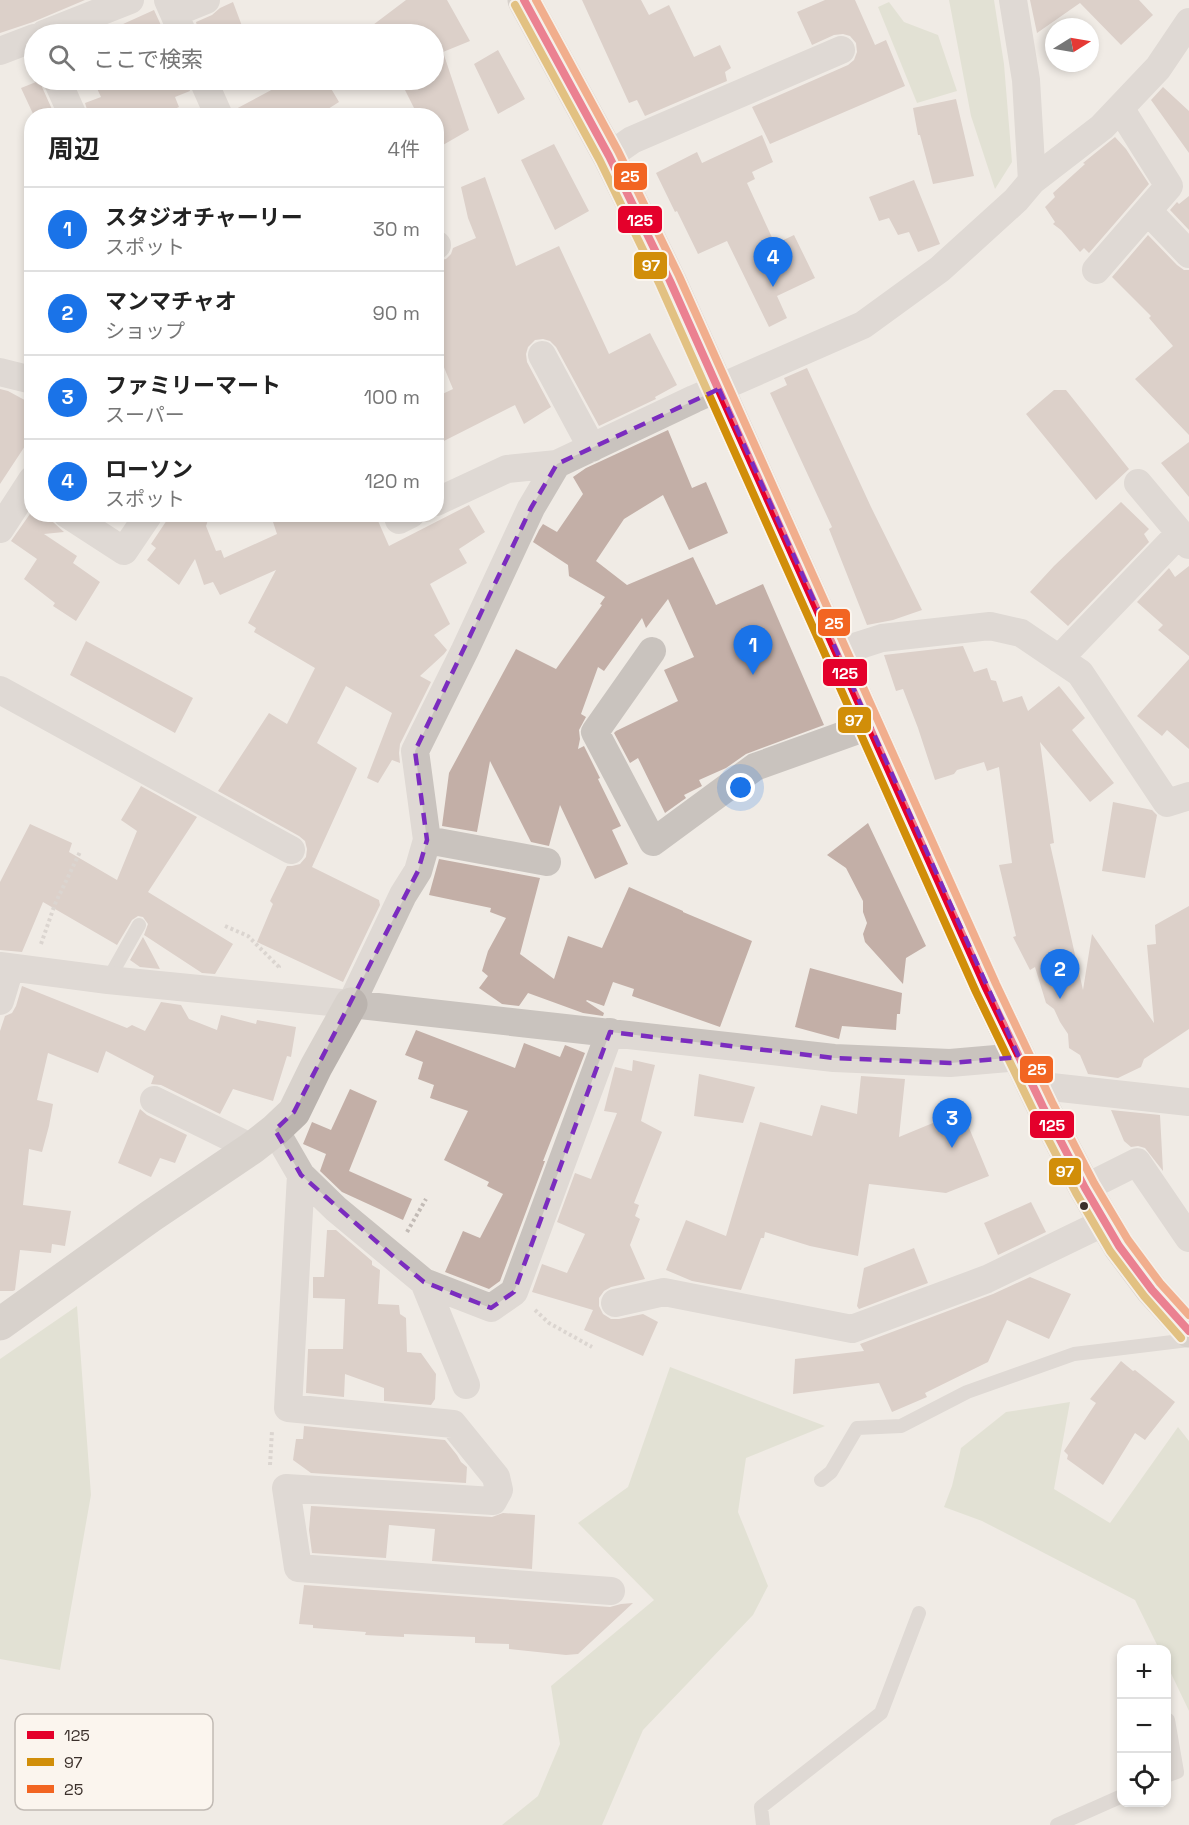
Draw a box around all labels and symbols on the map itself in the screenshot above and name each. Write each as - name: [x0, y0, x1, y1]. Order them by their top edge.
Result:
- north arrow: [1045, 18, 1099, 72]
- line badge: 25: [613, 162, 648, 191]
- text: 25: [620, 166, 640, 187]
- line badge: 125: [617, 205, 663, 234]
- text: 125: [627, 210, 654, 231]
- pin: 4: [754, 238, 792, 287]
- line badge: 97: [633, 251, 668, 280]
- text: 97: [642, 255, 660, 276]
- line badge: 25: [817, 608, 851, 637]
- text: 25: [824, 613, 844, 634]
- pin: 1: [734, 626, 772, 675]
- line badge: 125: [822, 658, 868, 687]
- text: 125: [832, 663, 859, 684]
- line badge: 97: [837, 706, 872, 734]
- text: 97: [845, 710, 863, 731]
- your location: [726, 773, 755, 802]
- pin: 2: [1040, 950, 1080, 999]
- line badge: 25: [1019, 1055, 1054, 1084]
- text: 25: [1027, 1059, 1047, 1080]
- pin: 3: [932, 1098, 972, 1148]
- line badge: 125: [1029, 1110, 1075, 1139]
- text: 125: [1039, 1115, 1066, 1136]
- line badge: 97: [1048, 1157, 1082, 1186]
- text: 97: [1056, 1161, 1074, 1182]
- unlabelled marker: [1078, 1200, 1090, 1212]
- legend: [15, 1714, 213, 1810]
- text: 125: [64, 1725, 90, 1746]
- text: 97: [64, 1752, 83, 1773]
- text: 25: [64, 1779, 83, 1800]

